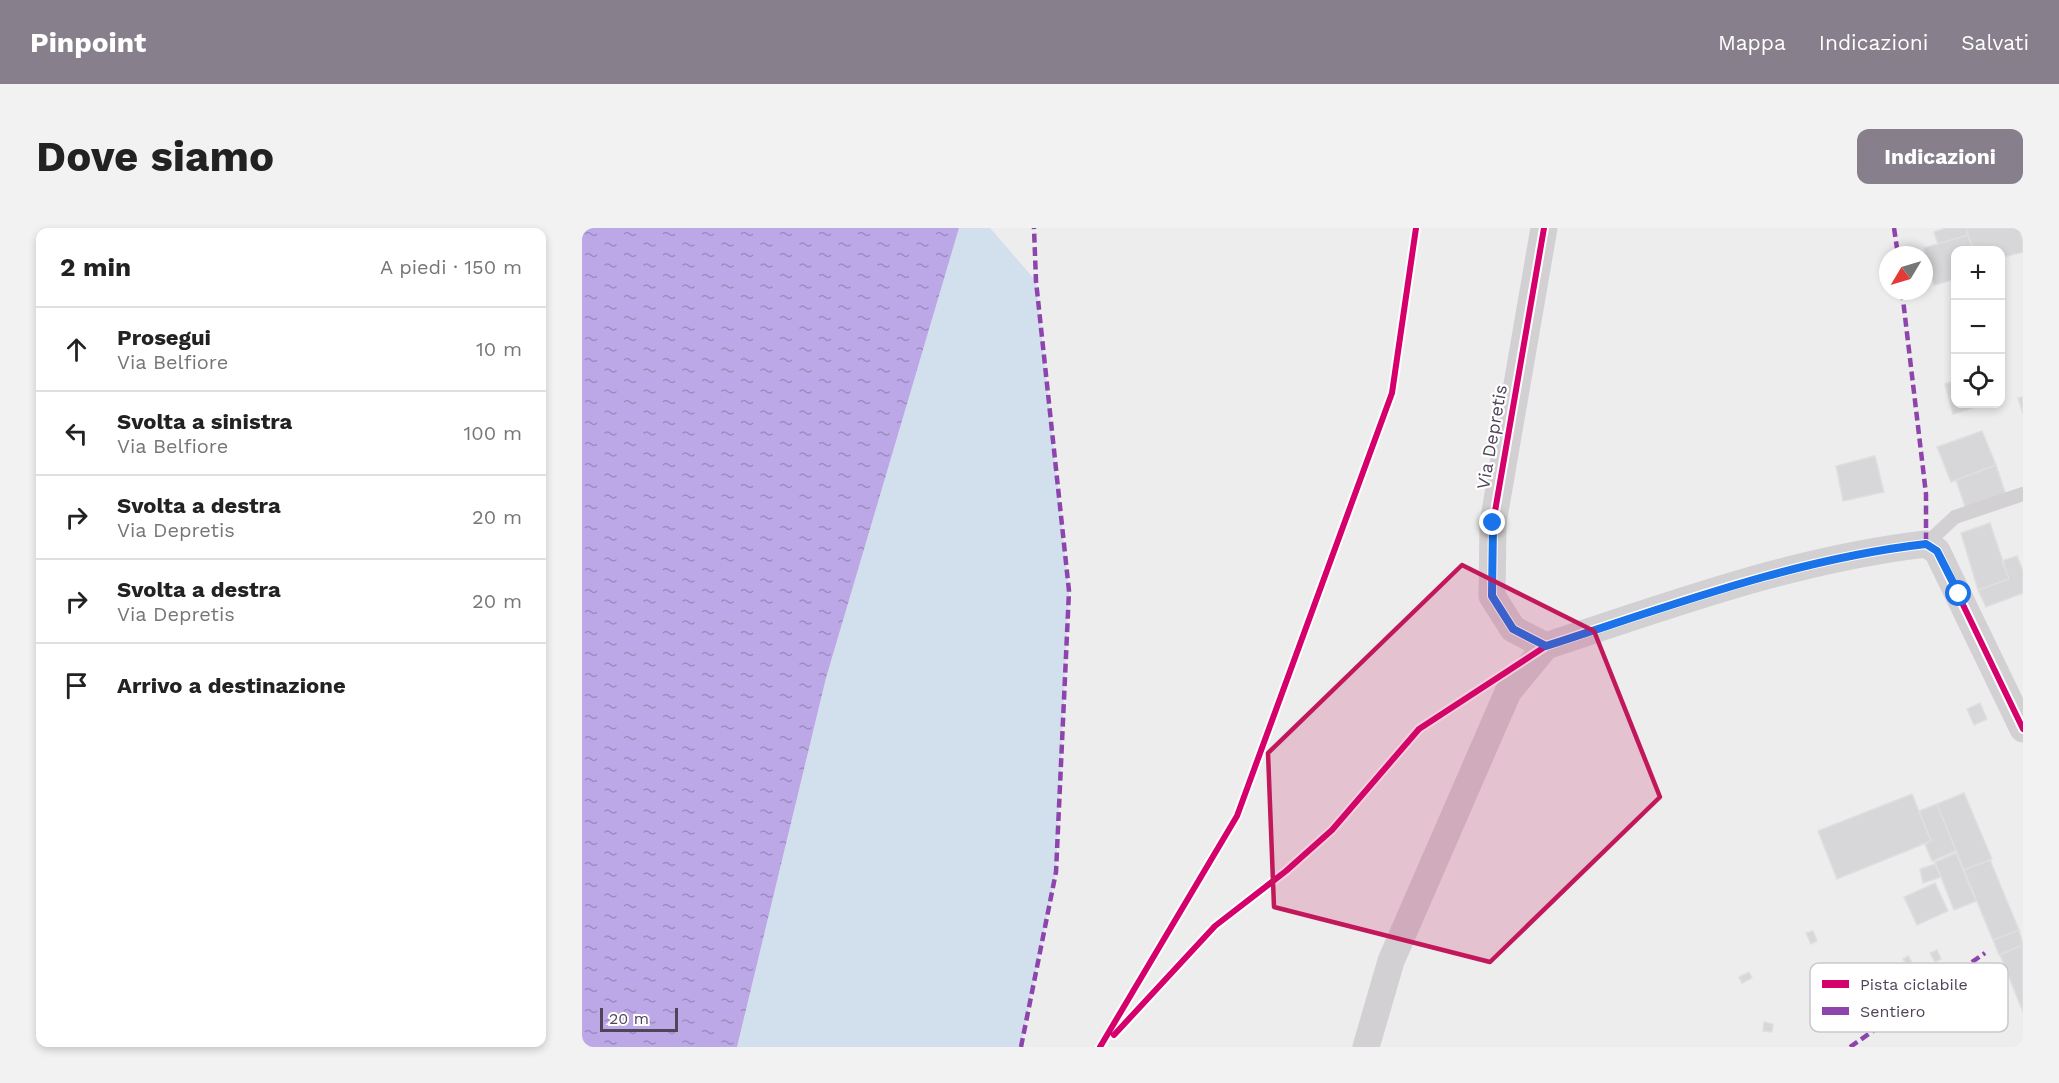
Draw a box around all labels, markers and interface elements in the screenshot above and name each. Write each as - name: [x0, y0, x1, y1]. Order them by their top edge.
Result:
- text: Pinpoint: [30, 26, 146, 59]
- text: Mappa: [1718, 30, 1786, 55]
- text: Indicazioni: [1819, 30, 1928, 55]
- text: Salvati: [1961, 30, 2029, 55]
- button: Indicazioni: [1857, 129, 2023, 184]
- text: Dove siamo: [36, 132, 274, 181]
- north arrow: [1879, 246, 1933, 300]
- map controls: [1951, 246, 2005, 408]
- button: +: [1951, 246, 2005, 300]
- text: 2 min: [60, 252, 131, 282]
- text: A piedi · 150 m: [380, 255, 522, 279]
- button: −: [1951, 300, 2005, 354]
- text: Prosegui: [117, 325, 211, 350]
- icon: ahead: [60, 333, 93, 366]
- text: 10 m: [476, 337, 522, 361]
- text: Via Belfiore: [117, 350, 228, 374]
- button: locate: [1951, 354, 2005, 408]
- street label: Via Depretis: [1472, 383, 1511, 491]
- text: Svolta a sinistra: [117, 409, 292, 434]
- icon: left: [60, 417, 93, 450]
- text: 100 m: [463, 421, 522, 445]
- text: Via Belfiore: [117, 434, 228, 458]
- text: Svolta a destra: [117, 493, 281, 518]
- icon: right: [60, 501, 93, 534]
- text: 20 m: [472, 505, 522, 529]
- route end: [1479, 509, 1505, 535]
- text: Via Depretis: [117, 518, 235, 542]
- text: Svolta a destra: [117, 577, 281, 602]
- route start: [1945, 580, 1971, 606]
- icon: right: [60, 585, 93, 618]
- text: 20 m: [472, 589, 522, 613]
- text: Via Depretis: [117, 602, 235, 626]
- icon: arrive: [60, 669, 93, 702]
- text: Arrivo a destinazione: [117, 673, 346, 698]
- legend: [1810, 963, 2008, 1032]
- text: Pista ciclabile: [1860, 975, 1968, 994]
- text: Sentiero: [1860, 1002, 1925, 1021]
- scale bar: [600, 1005, 678, 1032]
- text: 20 m: [609, 1009, 649, 1028]

